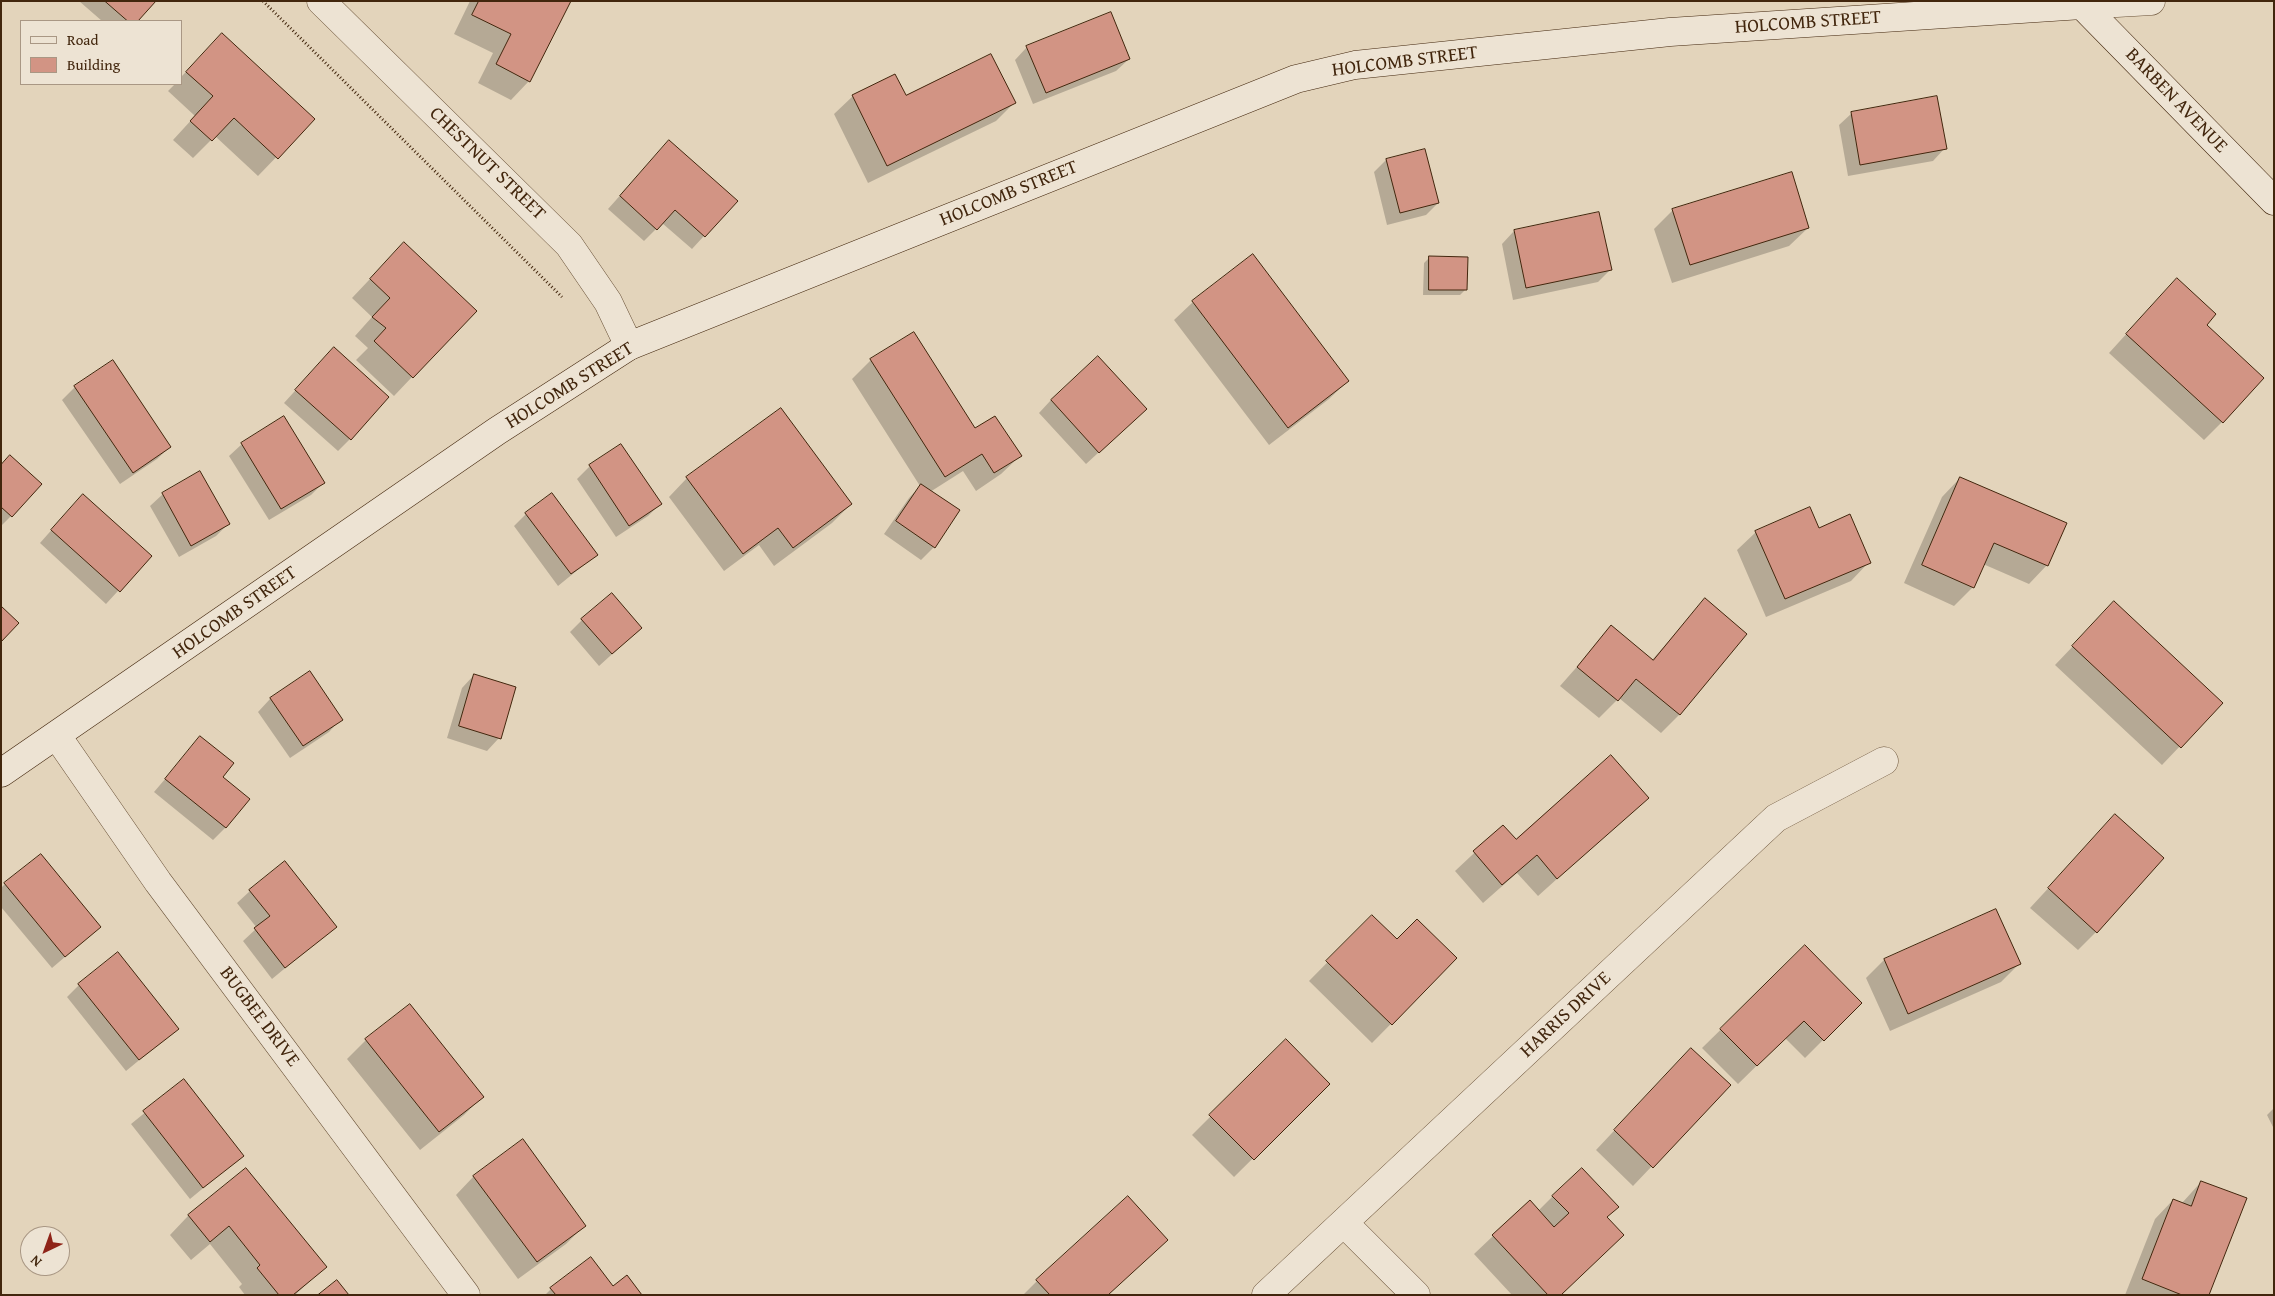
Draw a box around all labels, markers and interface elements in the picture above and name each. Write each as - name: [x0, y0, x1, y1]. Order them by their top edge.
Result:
- street label: HOLCOMB STREET: [1734, 7, 1882, 39]
- legend: [20, 20, 182, 85]
- text: Road: [67, 29, 98, 50]
- street label: HOLCOMB STREET: [1331, 42, 1479, 82]
- street label: BARBEN AVENUE: [2120, 44, 2232, 158]
- text: Building: [67, 54, 120, 75]
- street label: CHESTNUT STREET: [424, 103, 550, 225]
- street label: HOLCOMB STREET: [937, 156, 1081, 232]
- street label: HOLCOMB STREET: [502, 338, 638, 434]
- street label: HOLCOMB STREET: [168, 562, 302, 664]
- street label: BUGBEE DRIVE: [214, 963, 304, 1071]
- street label: HARRIS DRIVE: [1516, 967, 1616, 1063]
- north arrow: [20, 1226, 70, 1276]
- text: N: [25, 1251, 46, 1272]

